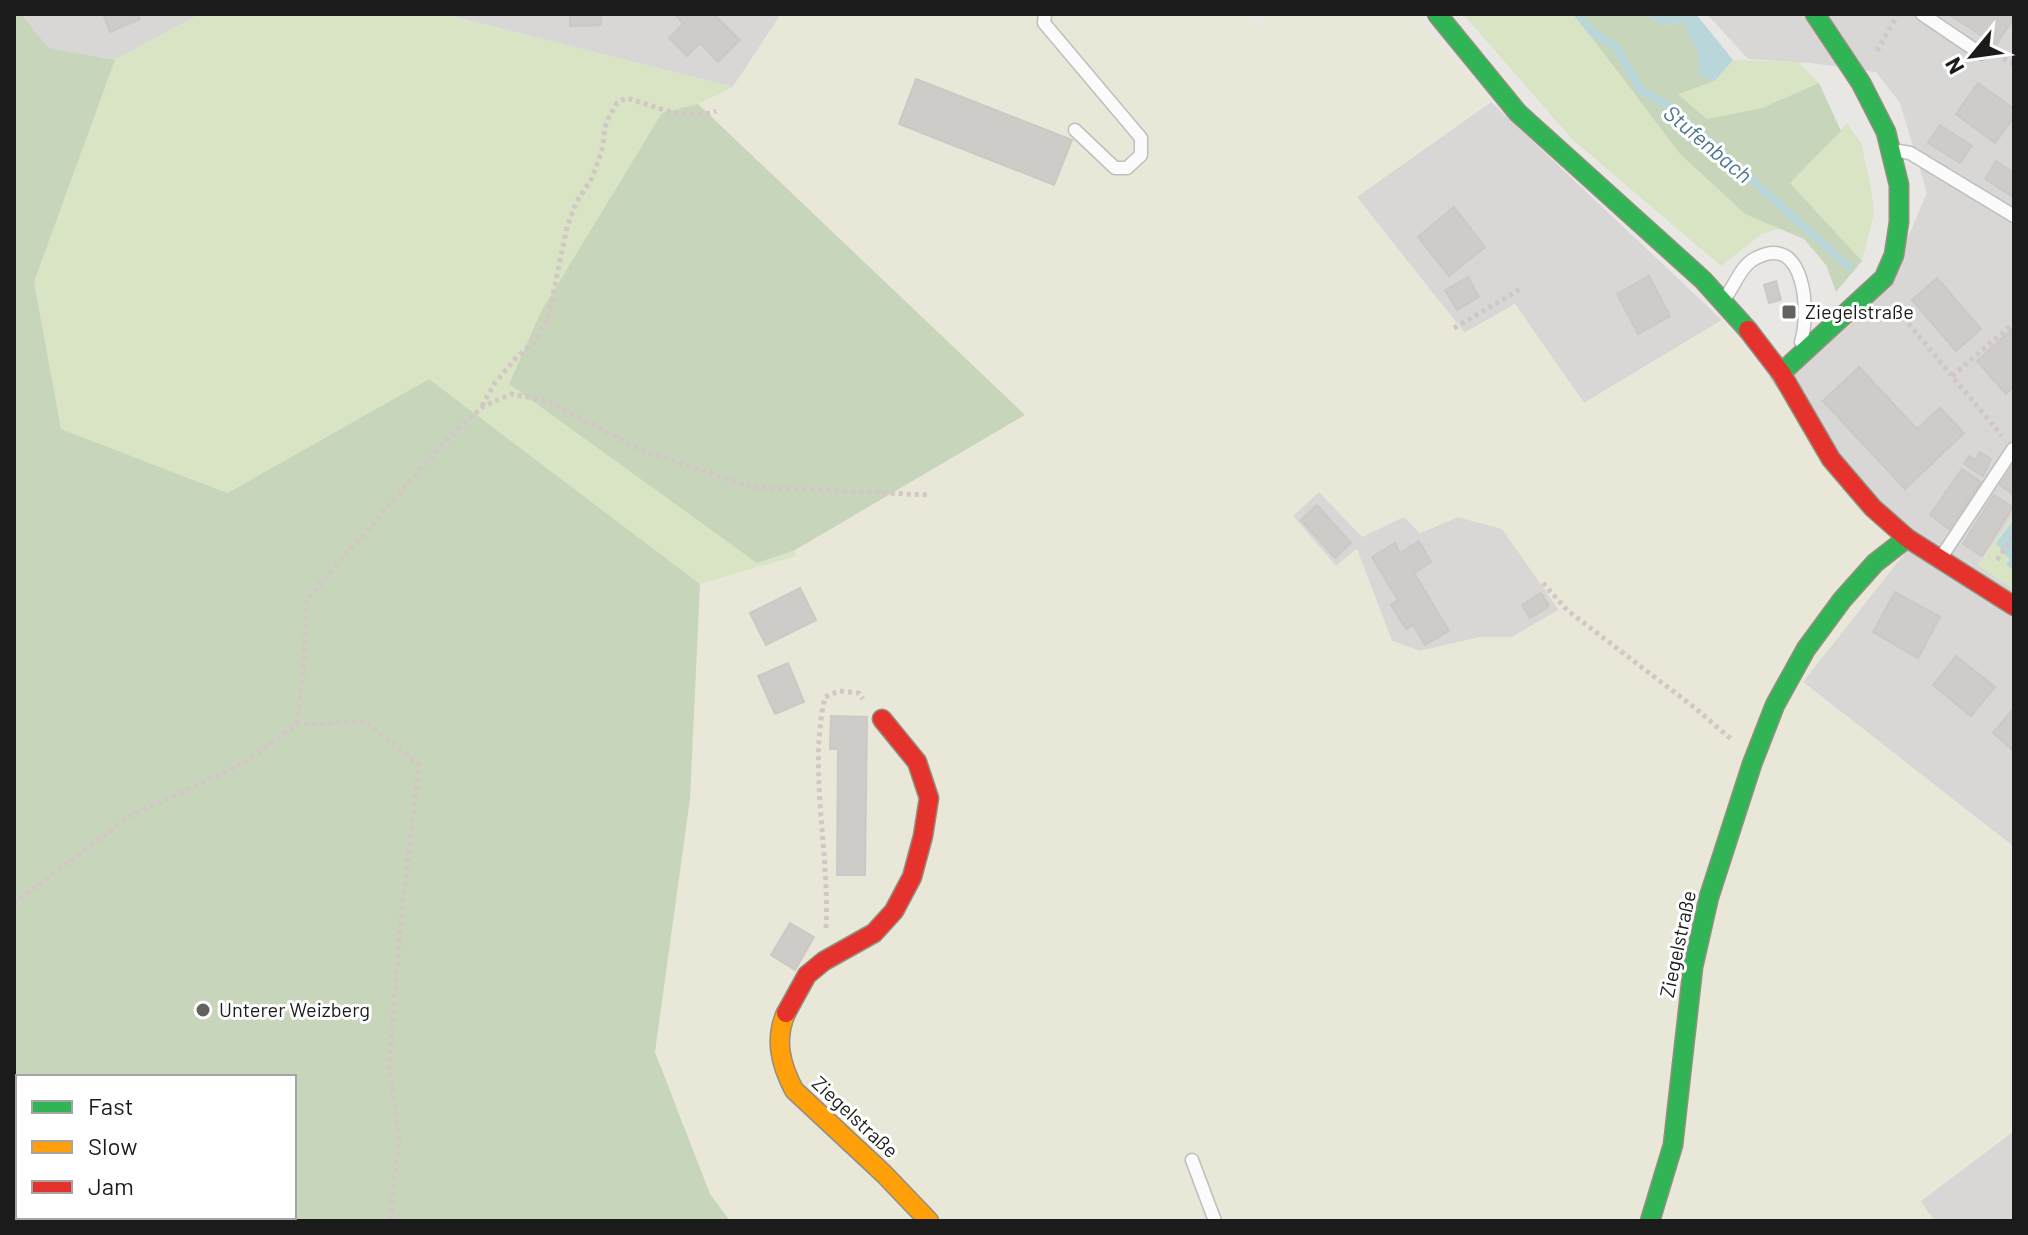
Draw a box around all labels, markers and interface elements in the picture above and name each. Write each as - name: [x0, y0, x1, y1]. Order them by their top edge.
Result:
- north arrow: [1932, 16, 2012, 96]
- text: N: [1939, 53, 1969, 79]
- water label: Stufenbach: [1659, 99, 1758, 188]
- place label: Ziegelstraße: [1805, 299, 1914, 323]
- marker: Ziegelstraße: [1780, 303, 1798, 321]
- street label: Ziegelstraße: [1654, 888, 1700, 1000]
- place label: Unterer Weizberg: [219, 997, 370, 1021]
- marker: Unterer Weizberg: [194, 1001, 212, 1019]
- street label: Ziegelstraße: [808, 1070, 904, 1162]
- legend: [16, 1075, 296, 1219]
- text: Fast: [88, 1091, 133, 1120]
- text: Slow: [88, 1131, 137, 1160]
- text: Jam: [88, 1171, 134, 1200]

